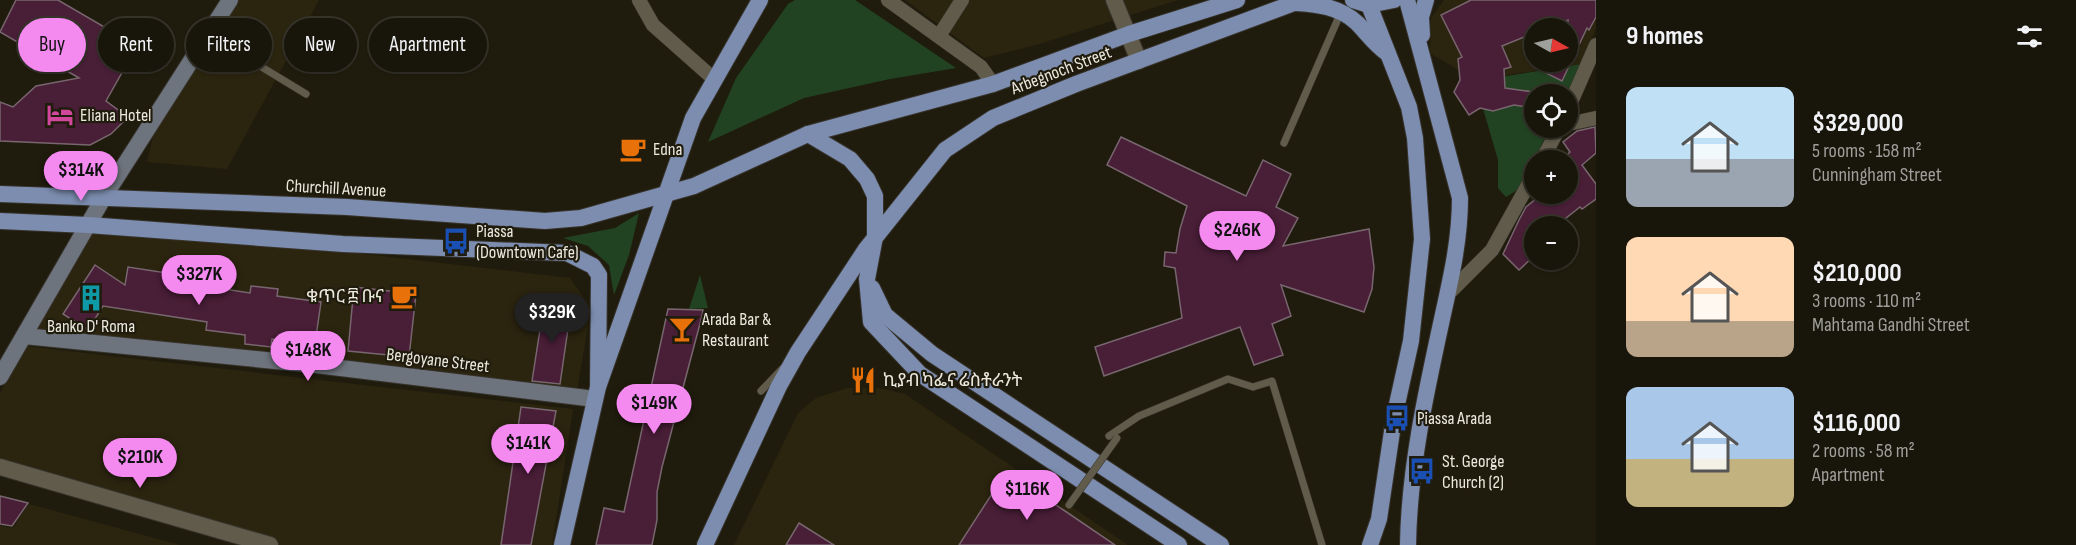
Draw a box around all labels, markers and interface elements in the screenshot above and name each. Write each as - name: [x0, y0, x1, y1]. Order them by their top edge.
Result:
- chip: Buy: [18, 18, 86, 72]
- chip: Rent: [98, 18, 174, 72]
- chip: Filters: [186, 18, 272, 72]
- chip: New: [284, 18, 357, 72]
- chip: Apartment: [369, 18, 487, 72]
- north arrow: [1524, 18, 1578, 72]
- map controls: [1524, 18, 1578, 270]
- icon: filters: [2013, 20, 2046, 53]
- text: 9 homes: [1626, 21, 1704, 52]
- street label: Arbegnoch Street: [1007, 41, 1115, 100]
- button: locate: [1524, 84, 1578, 138]
- hotel icon: Eliana Hotel: [45, 100, 75, 130]
- place label: Eliana Hotel: [80, 105, 151, 126]
- text: $329,000: [1812, 108, 1903, 139]
- icon: home: [1674, 111, 1746, 183]
- cafe icon: Edna: [618, 134, 648, 164]
- place label: Edna: [653, 139, 683, 160]
- text: 5 rooms · 158 m²: [1812, 139, 1922, 163]
- button: +: [1524, 150, 1578, 204]
- pin: $314K: [39, 151, 123, 202]
- text: $314K: [58, 158, 104, 182]
- text: Cunningham Street: [1812, 163, 1942, 187]
- street label: Churchill Avenue: [285, 175, 387, 202]
- pin: $246K: [1195, 211, 1279, 262]
- button: −: [1524, 216, 1578, 270]
- text: $246K: [1213, 218, 1261, 242]
- place label: Piassa (Downtown Cafe): [476, 221, 579, 263]
- bus stop icon: Piassa (Downtown Cafe): [441, 226, 471, 256]
- pin: $327K: [157, 255, 241, 306]
- text: $210,000: [1812, 258, 1902, 289]
- icon: home: [1674, 261, 1746, 333]
- text: $327K: [176, 262, 222, 286]
- cafe icon: ቁጥር ፰ ቡና: [389, 281, 419, 311]
- building icon: Banko D' Roma: [76, 283, 106, 313]
- place label: ቁጥር ፰ ቡና: [306, 286, 384, 307]
- text: 3 rooms · 110 m²: [1812, 289, 1921, 313]
- pin: $329K: [510, 293, 594, 344]
- text: $329K: [528, 300, 576, 324]
- place label: Arada Bar & Restaurant: [701, 309, 771, 351]
- text: Mahtama Gandhi Street: [1812, 313, 1970, 337]
- bar icon: Arada Bar & Restaurant: [667, 314, 697, 344]
- place label: Banko D' Roma: [47, 316, 135, 337]
- pin: $148K: [266, 331, 350, 382]
- text: $148K: [285, 338, 331, 362]
- street label: Bergoyane Street: [385, 344, 491, 377]
- restaurant icon: ኪያብ ካፌና ሬስቶራንት: [848, 365, 878, 395]
- place label: ኪያብ ካፌና ሬስቶራንት: [883, 370, 1022, 391]
- pin: $149K: [612, 384, 696, 435]
- text: $149K: [631, 391, 677, 415]
- bus stop icon: Piassa Arada: [1382, 403, 1412, 433]
- place label: Piassa Arada: [1417, 408, 1492, 429]
- text: $116,000: [1812, 408, 1901, 439]
- icon: home: [1674, 411, 1746, 483]
- pin: $141K: [486, 424, 570, 475]
- text: $141K: [505, 431, 551, 455]
- pin: $210K: [98, 438, 182, 489]
- text: 2 rooms · 58 m²: [1812, 439, 1915, 463]
- text: $210K: [117, 445, 163, 469]
- place label: St. George Church (2): [1442, 451, 1504, 493]
- bus stop icon: St. George Church (2): [1407, 456, 1437, 486]
- text: Apartment: [1812, 463, 1885, 487]
- pin: $116K: [985, 470, 1069, 521]
- text: $116K: [1004, 477, 1050, 501]

